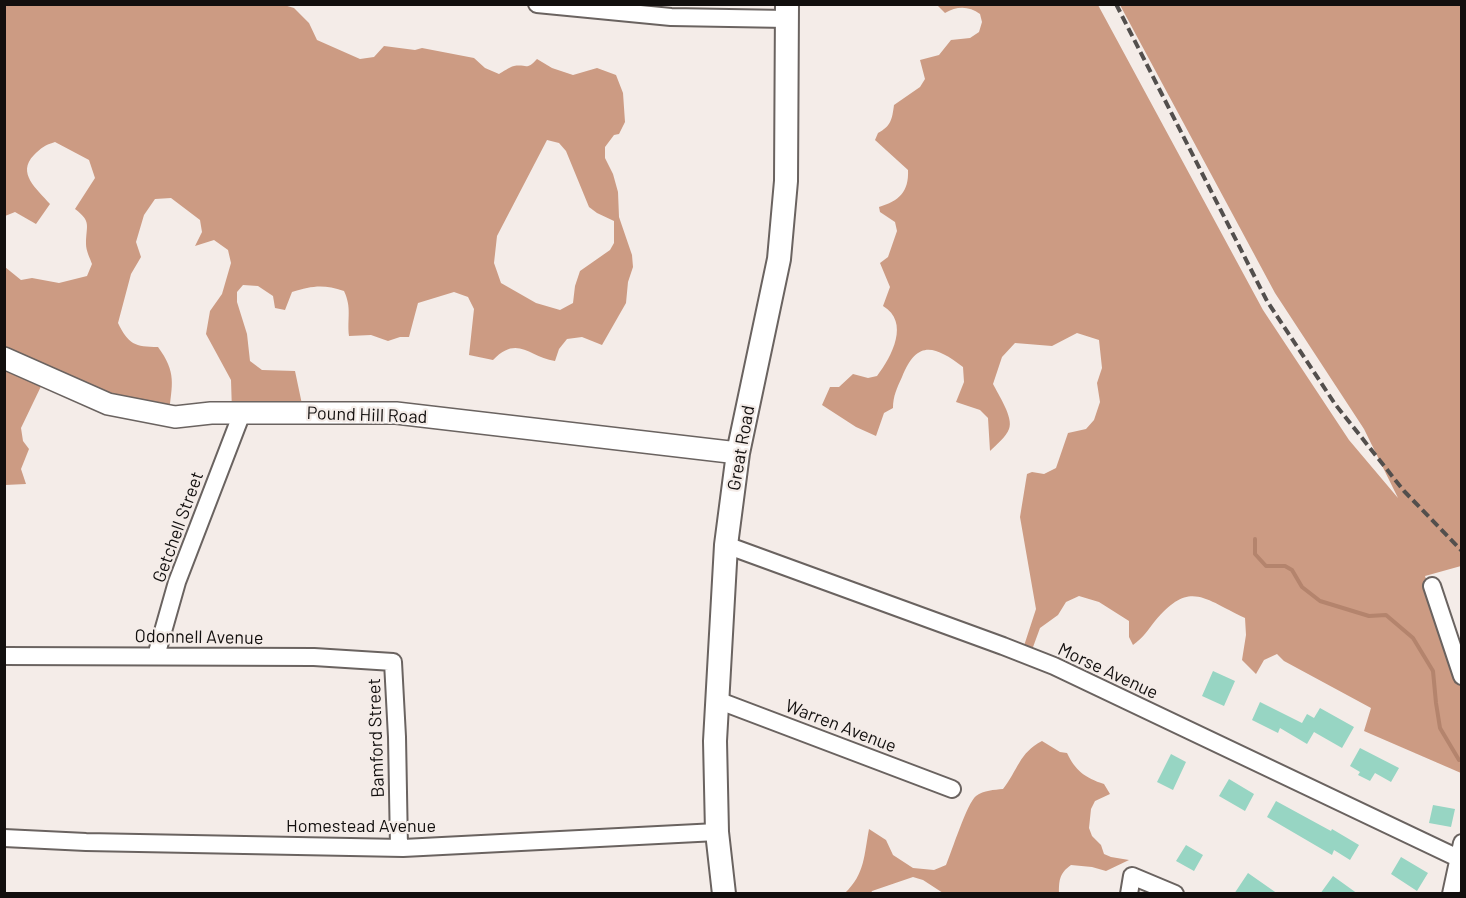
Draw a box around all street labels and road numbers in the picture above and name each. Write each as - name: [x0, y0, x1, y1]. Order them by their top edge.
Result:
- street label: Pound Hill Road: [306, 402, 428, 428]
- street label: Great Road: [723, 404, 759, 492]
- street label: Getchell Street: [148, 469, 208, 585]
- street label: Odonnell Avenue: [134, 625, 264, 649]
- street label: Morse Avenue: [1054, 638, 1162, 704]
- street label: Bamford Street: [363, 678, 389, 798]
- street label: Warren Avenue: [782, 695, 900, 757]
- street label: Homestead Avenue: [286, 815, 436, 837]

